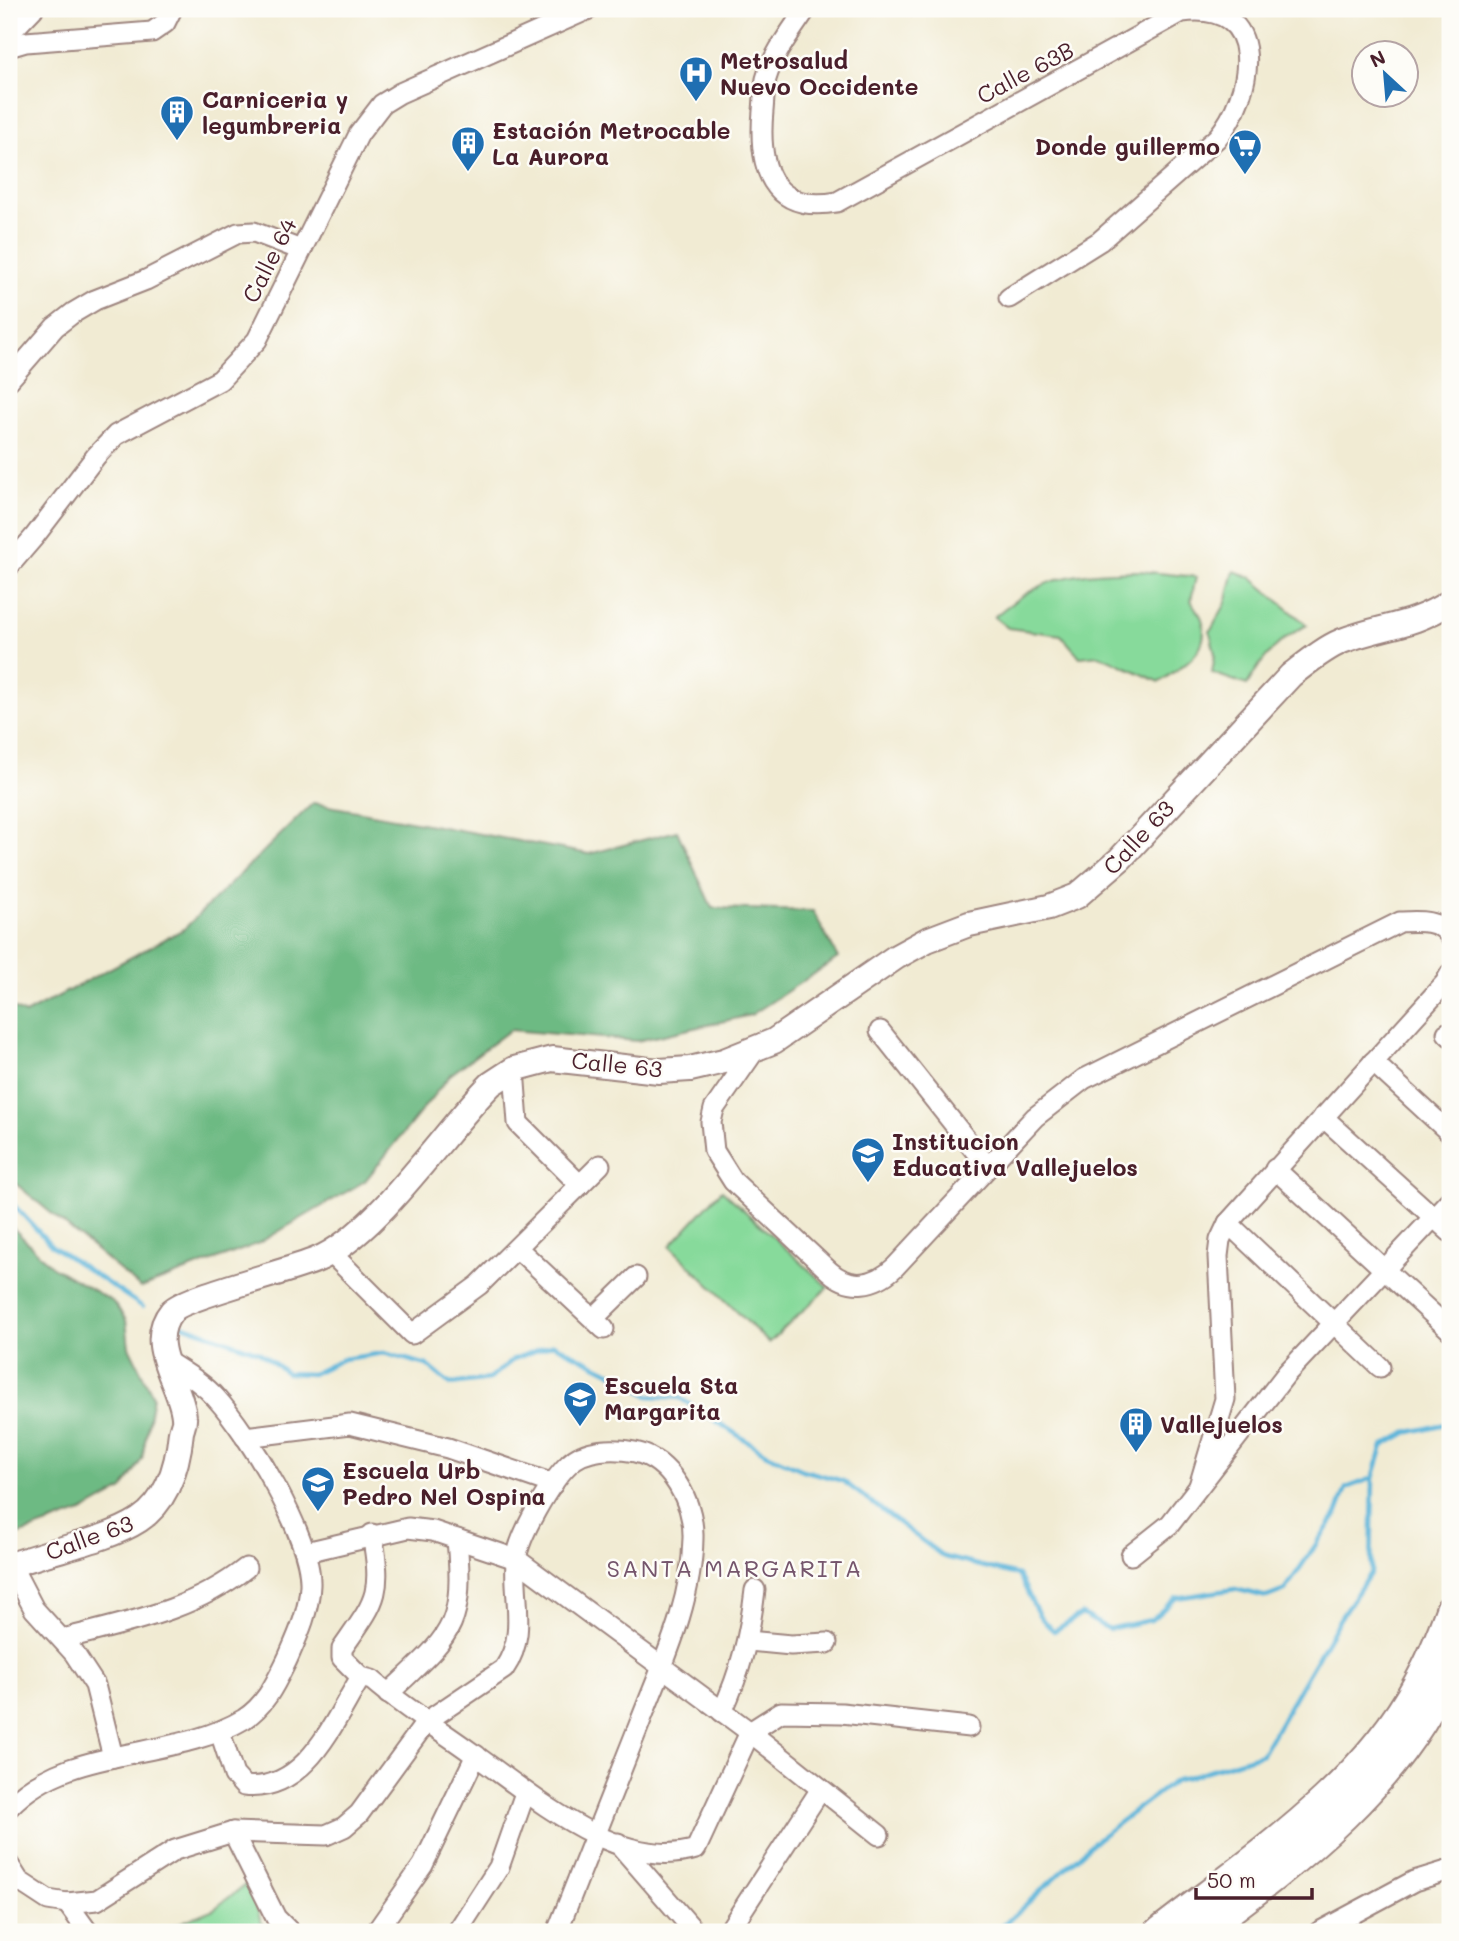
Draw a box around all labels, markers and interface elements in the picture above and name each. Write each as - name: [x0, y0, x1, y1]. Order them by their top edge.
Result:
- street label: Calle 63B: [971, 34, 1079, 110]
- north arrow: [1350, 38, 1420, 108]
- text: N: [1365, 44, 1389, 73]
- place label: Metrosalud Nuevo Occidente: [720, 45, 918, 101]
- hospital icon: Metrosalud Nuevo Occidente: [677, 54, 715, 103]
- place label: Carniceria y legumbreria: [202, 84, 348, 140]
- building icon: Carniceria y legumbreria: [158, 93, 196, 142]
- place label: Estación Metrocable La Aurora: [492, 115, 731, 171]
- building icon: Estación Metrocable La Aurora: [449, 124, 487, 173]
- supermarket icon: Donde guillermo: [1226, 127, 1264, 176]
- place label: Donde guillermo: [1035, 131, 1220, 161]
- street label: Calle 64: [235, 212, 303, 307]
- street label: Calle 63: [1096, 793, 1180, 881]
- street label: Calle 63: [570, 1044, 664, 1084]
- place label: Institucion Educativa Vallejuelos: [892, 1126, 1138, 1182]
- school or university icon: Institucion Educativa Vallejuelos: [849, 1135, 887, 1184]
- place label: Escuela Sta Margarita: [604, 1370, 738, 1426]
- school or university icon: Escuela Sta Margarita: [561, 1379, 599, 1428]
- building icon: Vallejuelos: [1117, 1405, 1155, 1454]
- place label: Vallejuelos: [1160, 1409, 1283, 1439]
- place label: Escuela Urb Pedro Nel Ospina: [342, 1455, 546, 1511]
- school or university icon: Escuela Urb Pedro Nel Ospina: [299, 1464, 337, 1513]
- street label: Calle 63: [41, 1507, 137, 1567]
- district label: SANTA MARGARITA: [607, 1552, 863, 1583]
- scale bar: [1196, 1857, 1312, 1901]
- text: 50 m: [1207, 1866, 1256, 1893]

